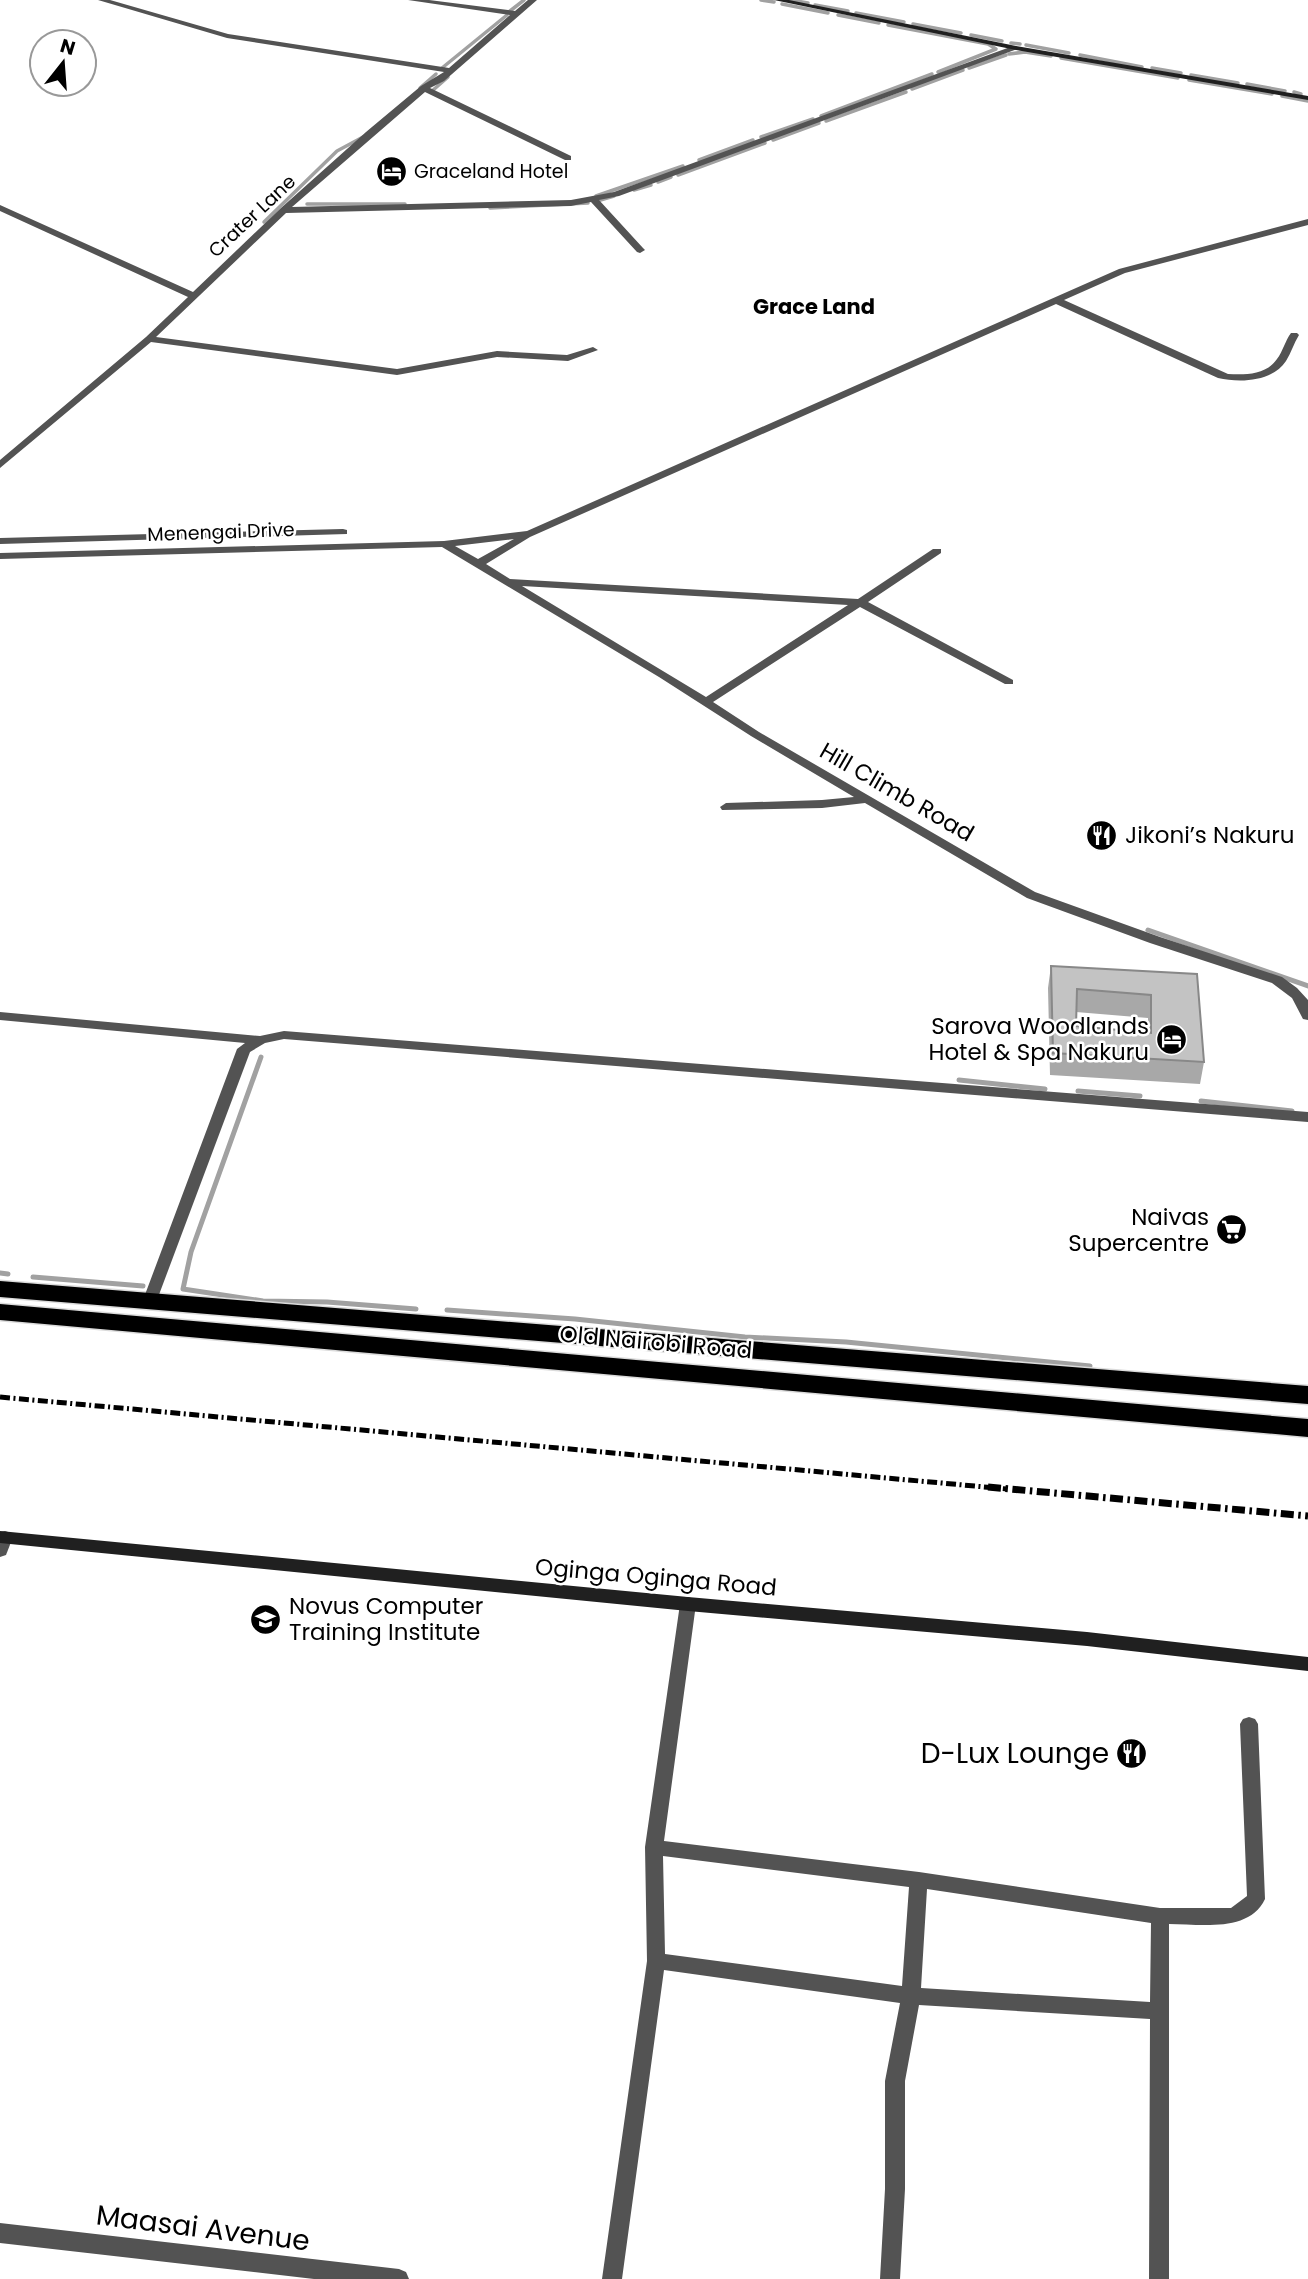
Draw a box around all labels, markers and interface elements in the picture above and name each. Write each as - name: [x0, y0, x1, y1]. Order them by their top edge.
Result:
- north arrow: [28, 28, 98, 98]
- text: N: [57, 32, 79, 62]
- hotel icon: Graceland Hotel: [374, 154, 408, 188]
- place label: Graceland Hotel: [414, 158, 568, 185]
- street label: Crater Lane: [202, 168, 302, 264]
- district label: Grace Land: [753, 292, 875, 321]
- street label: Menengai Drive: [147, 516, 295, 548]
- street label: Hill Climb Road: [814, 735, 980, 849]
- restaurant icon: Jikoni’s Nakuru: [1085, 818, 1119, 852]
- place label: Jikoni’s Nakuru: [1125, 819, 1295, 851]
- place label: Sarova Woodlands Hotel & Spa Nakuru: [928, 1010, 1149, 1068]
- hotel icon: Sarova Woodlands Hotel & Spa Nakuru: [1155, 1022, 1189, 1056]
- place label: Naivas Supercentre: [1068, 1201, 1209, 1259]
- supermarket icon: Naivas Supercentre: [1215, 1213, 1249, 1247]
- street label: Old Nairobi Road: [558, 1318, 754, 1366]
- street label: Oginga Oginga Road: [534, 1551, 778, 1603]
- place label: Novus Computer Training Institute: [289, 1590, 483, 1648]
- school or university icon: Novus Computer Training Institute: [249, 1602, 283, 1636]
- place label: D-Lux Lounge: [921, 1734, 1109, 1773]
- restaurant icon: D-Lux Lounge: [1115, 1736, 1149, 1770]
- street label: Maasai Avenue: [94, 2196, 312, 2260]

